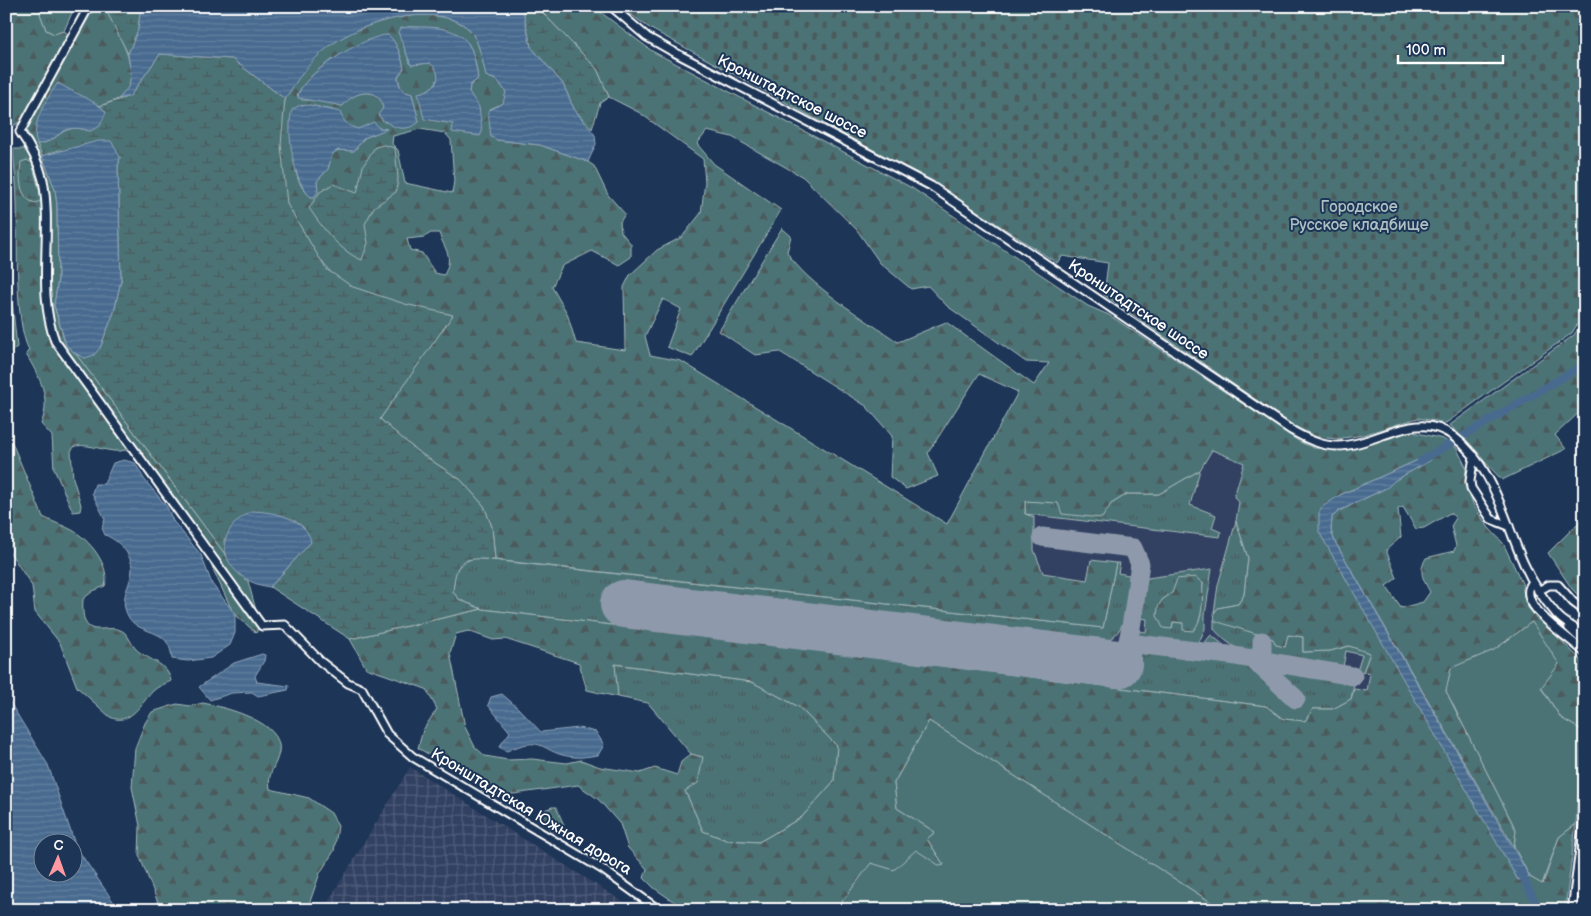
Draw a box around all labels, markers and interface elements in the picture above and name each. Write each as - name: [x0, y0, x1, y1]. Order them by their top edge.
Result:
- scale bar: [1398, 32, 1504, 64]
- text: 100 m: [1406, 41, 1446, 60]
- street label: Кронштадтское шоссе: [714, 51, 870, 143]
- park label: Городское Русское кладбище: [1289, 198, 1429, 235]
- street label: Кронштадтское шоссе: [1064, 256, 1212, 364]
- street label: Кронштадтская Южная дорога: [427, 744, 635, 880]
- north arrow: [32, 834, 82, 884]
- text: С: [53, 837, 64, 854]

